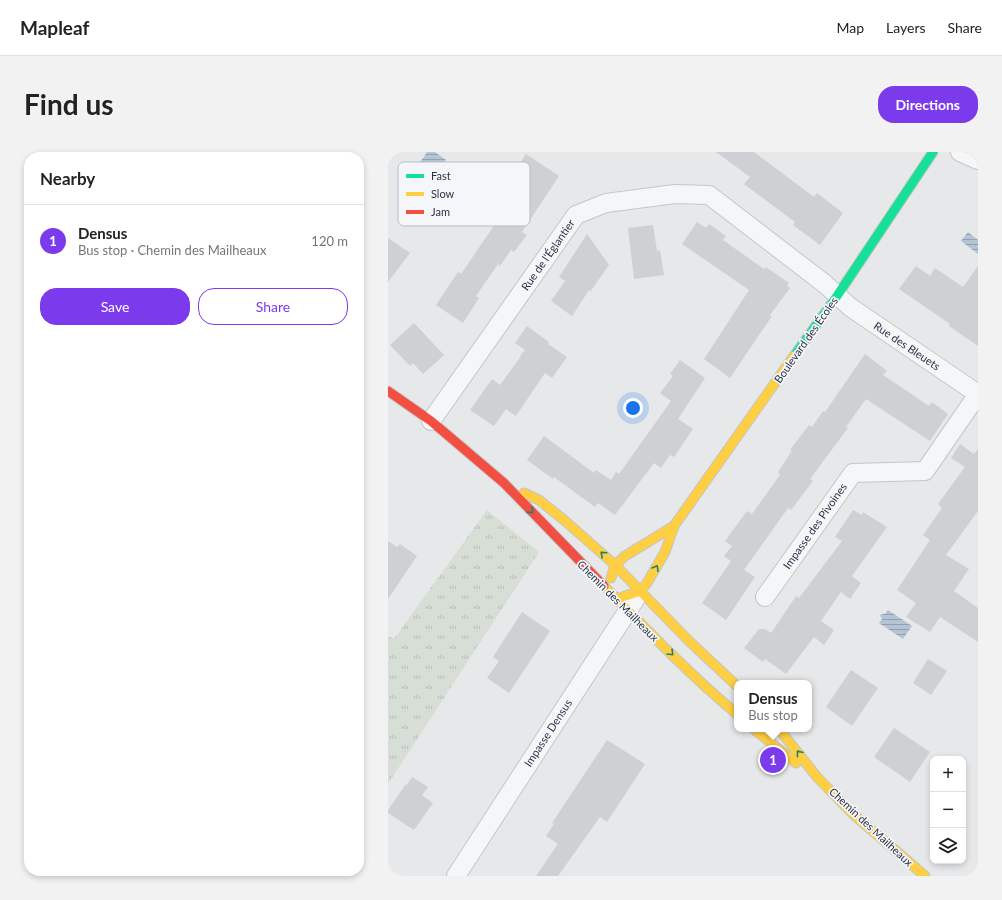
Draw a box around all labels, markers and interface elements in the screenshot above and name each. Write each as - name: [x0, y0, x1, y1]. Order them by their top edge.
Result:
- text: Mapleaf: [20, 16, 89, 39]
- text: Map: [836, 19, 864, 36]
- text: Layers: [886, 19, 926, 36]
- text: Share: [948, 19, 982, 36]
- button: Directions: [878, 86, 978, 123]
- text: Find us: [24, 87, 114, 121]
- legend: [398, 162, 530, 226]
- text: Nearby: [40, 168, 95, 189]
- text: Fast: [431, 169, 451, 182]
- text: Slow: [431, 187, 455, 200]
- text: Jam: [431, 205, 450, 218]
- street label: Rue de l'Églantier: [518, 217, 577, 293]
- text: Densus: [78, 224, 127, 242]
- text: 1: [49, 233, 57, 249]
- text: 120 m: [311, 233, 348, 249]
- text: Bus stop · Chemin des Mailheaux: [78, 242, 267, 258]
- button: Save: [40, 288, 190, 325]
- button: Share: [198, 288, 348, 325]
- street label: Boulevard des Écoles: [771, 294, 840, 385]
- street label: Rue des Bleuets: [872, 319, 943, 373]
- your location: [623, 398, 643, 418]
- street label: Impasse des Pivoines: [780, 480, 849, 571]
- one-way arrow: [526, 506, 534, 514]
- one-way arrow: [600, 551, 607, 558]
- street label: Chemin des Mailheaux: [575, 557, 662, 644]
- one-way arrow: [651, 565, 658, 572]
- one-way arrow: [666, 648, 674, 656]
- popup: [734, 680, 812, 732]
- text: Densus: [748, 689, 798, 707]
- street label: Impasse Densus: [521, 696, 574, 769]
- text: Bus stop: [748, 707, 798, 723]
- pin: 1: [760, 745, 786, 775]
- one-way arrow: [796, 750, 803, 757]
- map controls: [930, 756, 966, 864]
- button: +: [930, 756, 966, 792]
- street label: Chemin des Mailheaux: [827, 785, 916, 869]
- button: −: [930, 792, 966, 828]
- button: layers: [930, 828, 966, 864]

